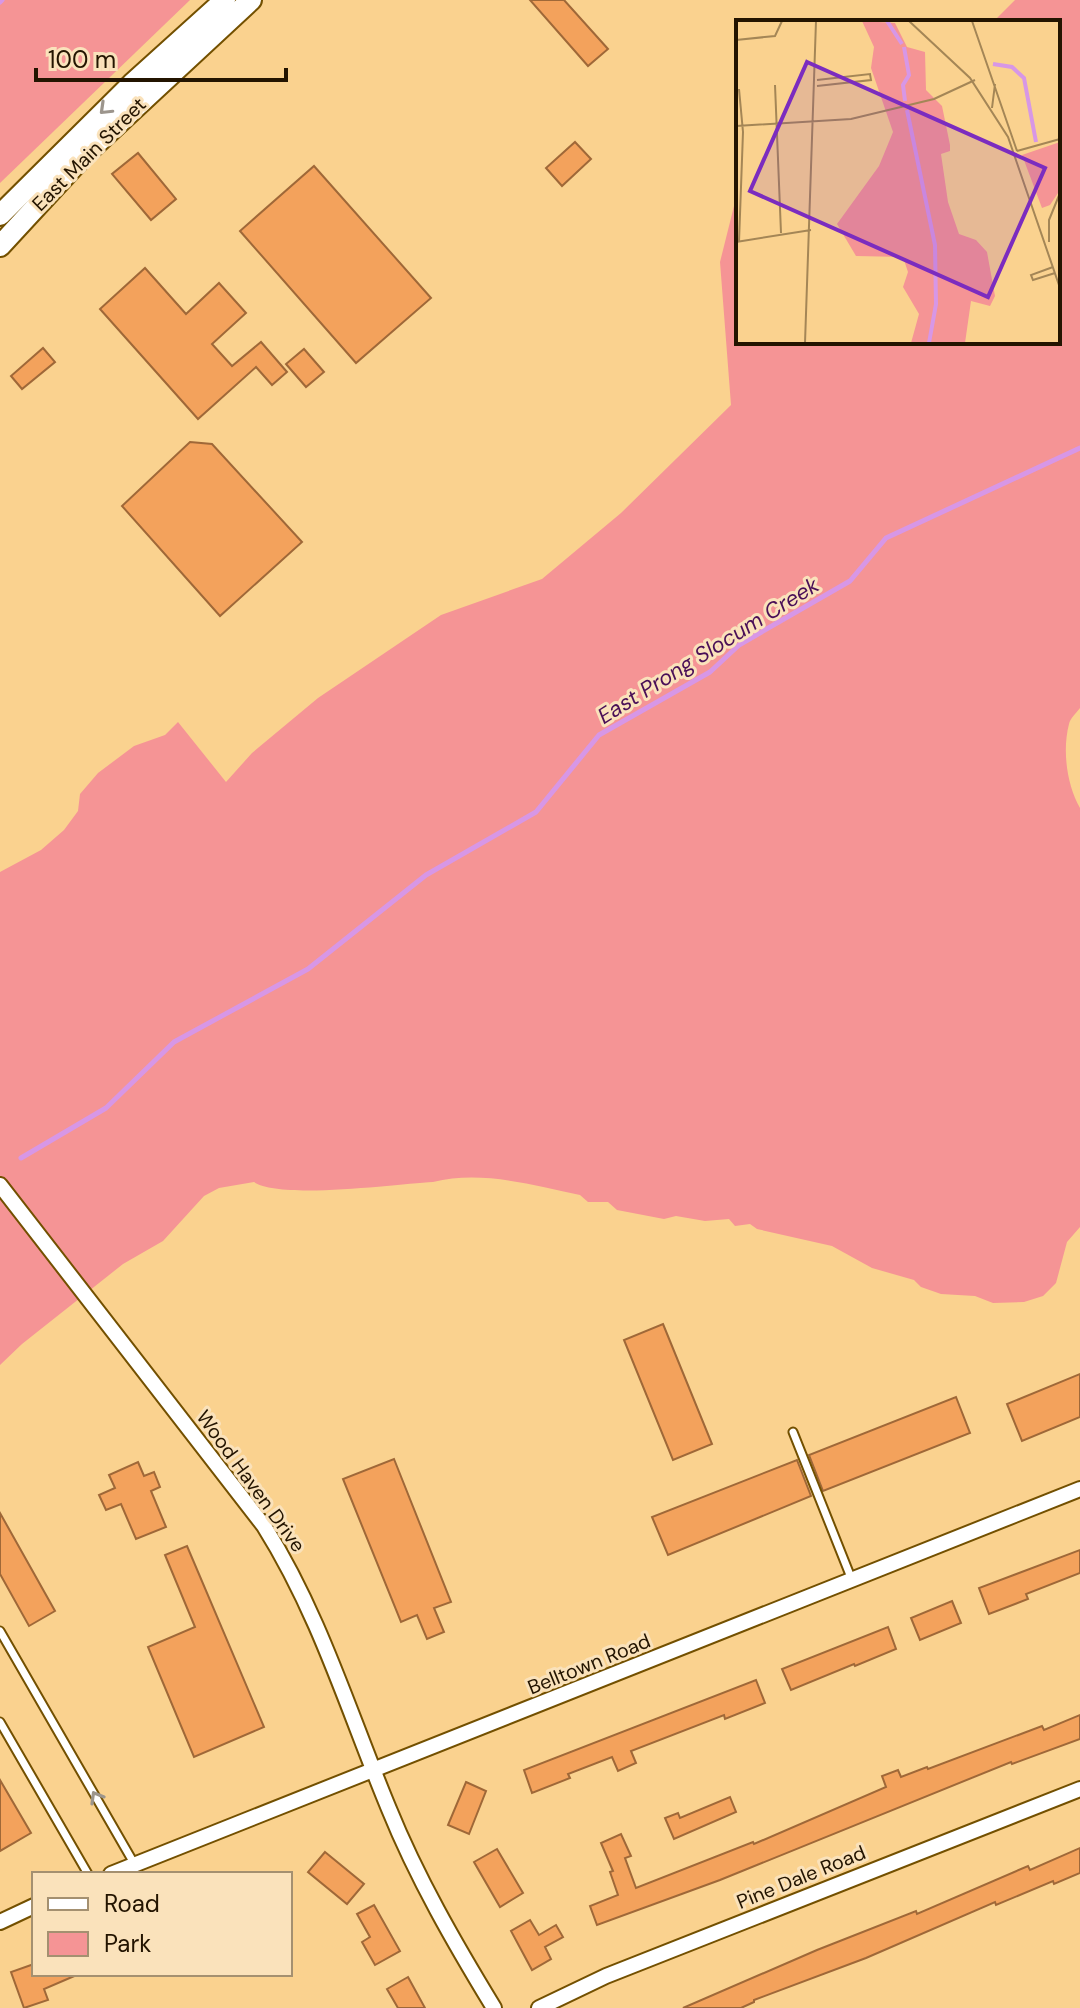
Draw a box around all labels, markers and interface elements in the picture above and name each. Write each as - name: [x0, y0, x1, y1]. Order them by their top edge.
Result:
- inset map: [736, 20, 1060, 344]
- scale bar: [36, 32, 286, 82]
- text: 100 m: [48, 44, 116, 75]
- street label: East Main Street: [26, 91, 152, 217]
- one-way arrow: [100, 100, 114, 115]
- water label: East Prong Slocum Creek: [592, 570, 825, 731]
- street label: Wood Haven Drive: [191, 1405, 311, 1557]
- street label: Belltown Road: [524, 1628, 654, 1700]
- one-way arrow: [90, 1791, 106, 1806]
- street label: Pine Dale Road: [733, 1839, 869, 1915]
- legend: [32, 1872, 292, 1976]
- text: Road: [104, 1888, 160, 1919]
- text: Park: [104, 1928, 151, 1959]

